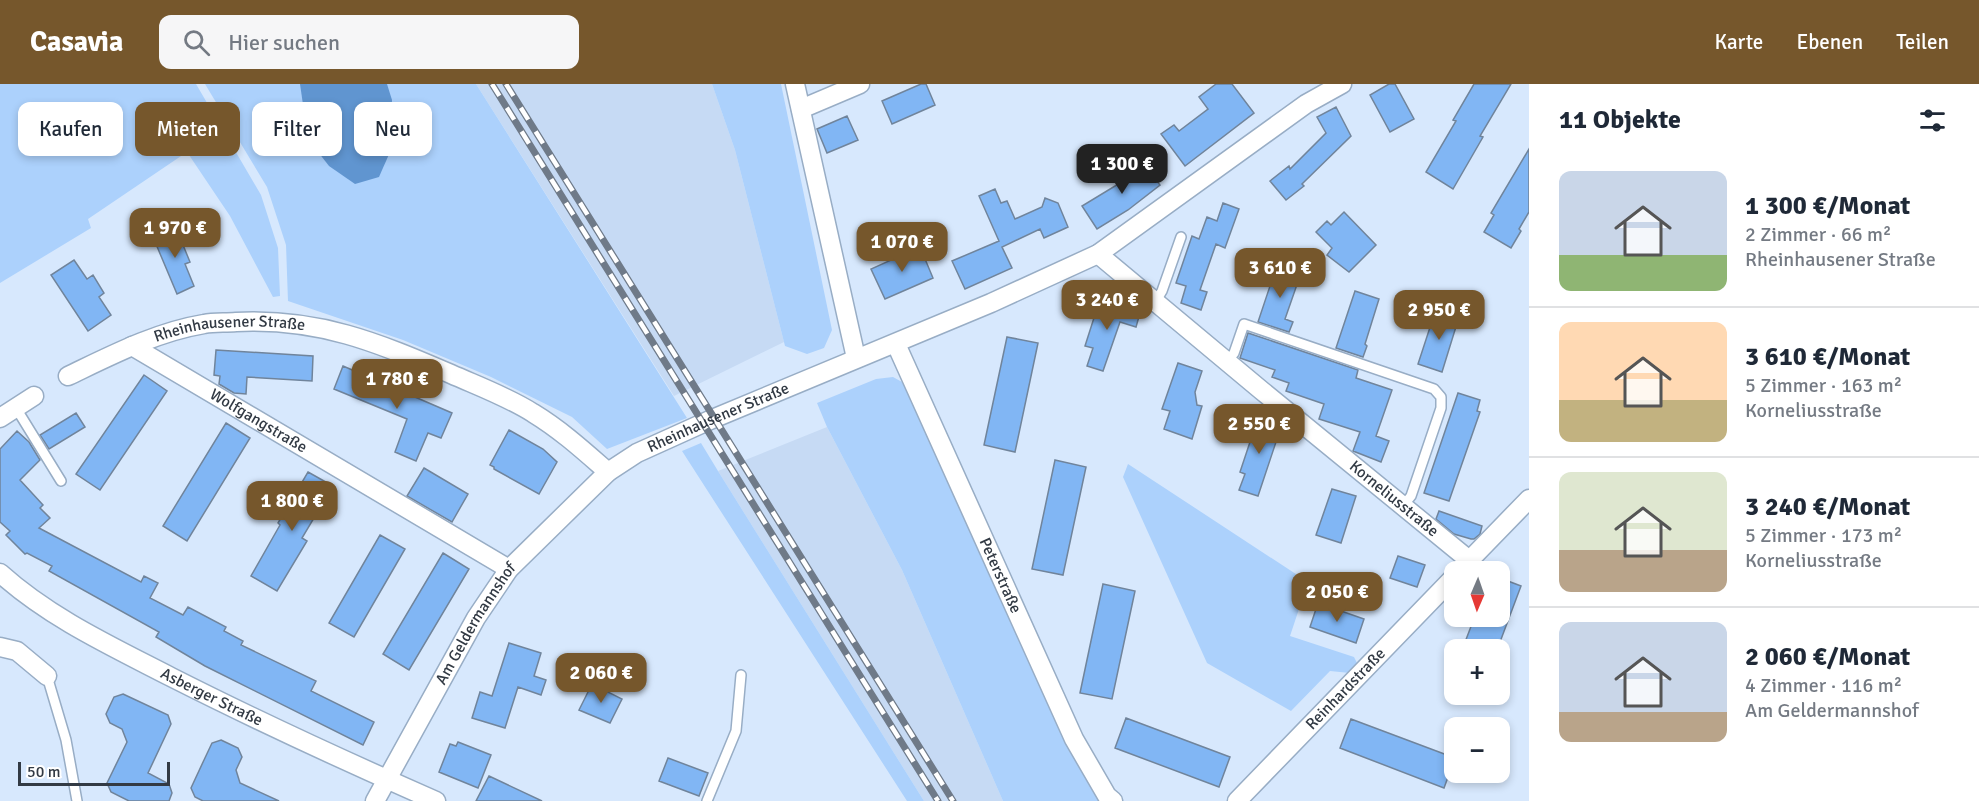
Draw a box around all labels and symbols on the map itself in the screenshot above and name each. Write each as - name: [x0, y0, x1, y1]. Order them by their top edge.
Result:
- pin: 1 300 €: [1067, 144, 1177, 195]
- pin: 1 970 €: [120, 208, 230, 259]
- pin: 1 070 €: [847, 222, 957, 273]
- pin: 3 610 €: [1225, 248, 1335, 299]
- pin: 3 240 €: [1052, 280, 1162, 331]
- pin: 2 950 €: [1384, 290, 1494, 341]
- street label: Rheinhausener Straße: [151, 312, 306, 347]
- pin: 1 780 €: [342, 359, 452, 410]
- street label: Rheinhausener Straße: [644, 378, 792, 457]
- street label: Wolfgangstraße: [206, 384, 311, 457]
- pin: 2 550 €: [1204, 404, 1314, 455]
- street label: Korneliusstraße: [1345, 456, 1443, 541]
- pin: 1 800 €: [237, 481, 347, 532]
- street label: Peterstraße: [975, 535, 1026, 616]
- street label: Am Geldermannshof: [431, 558, 520, 688]
- north arrow: [1444, 561, 1510, 627]
- pin: 2 050 €: [1282, 572, 1392, 623]
- street label: Reinhardstraße: [1301, 644, 1390, 734]
- pin: 2 060 €: [546, 653, 656, 704]
- street label: Asberger Straße: [157, 663, 266, 731]
- scale bar: [18, 759, 170, 786]

